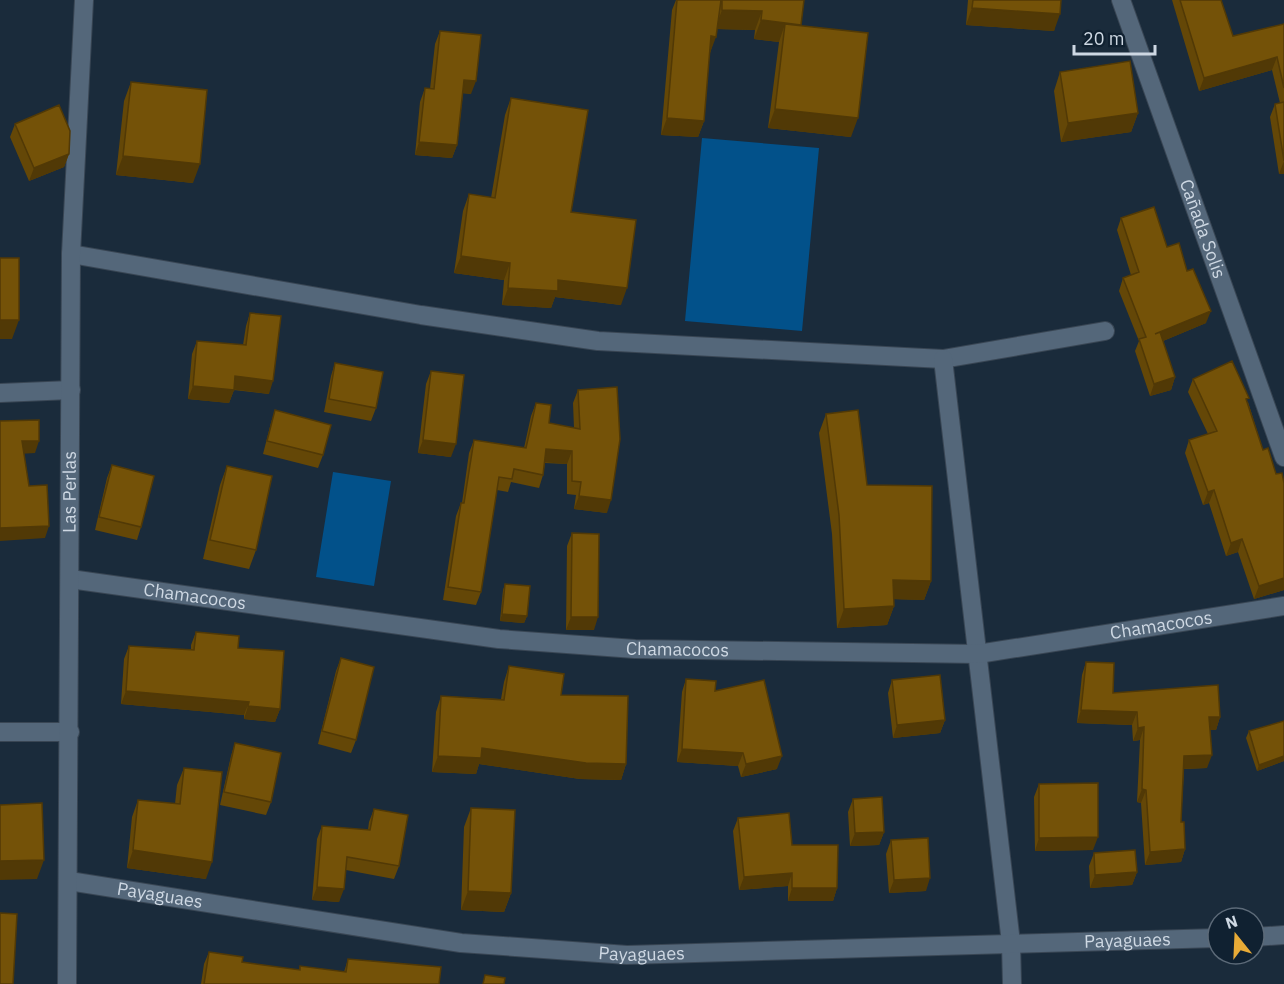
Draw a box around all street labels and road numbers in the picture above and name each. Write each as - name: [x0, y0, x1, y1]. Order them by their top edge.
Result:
- street label: Cañada Solis: [1175, 176, 1231, 281]
- street label: Las Perlas: [57, 451, 81, 533]
- street label: Chamacocos: [142, 577, 248, 614]
- street label: Chamacocos: [1108, 605, 1214, 644]
- street label: Chamacocos: [625, 636, 729, 661]
- street label: Payaguaes: [115, 877, 205, 913]
- street label: Payaguaes: [1084, 927, 1171, 953]
- street label: Payaguaes: [598, 941, 685, 966]

